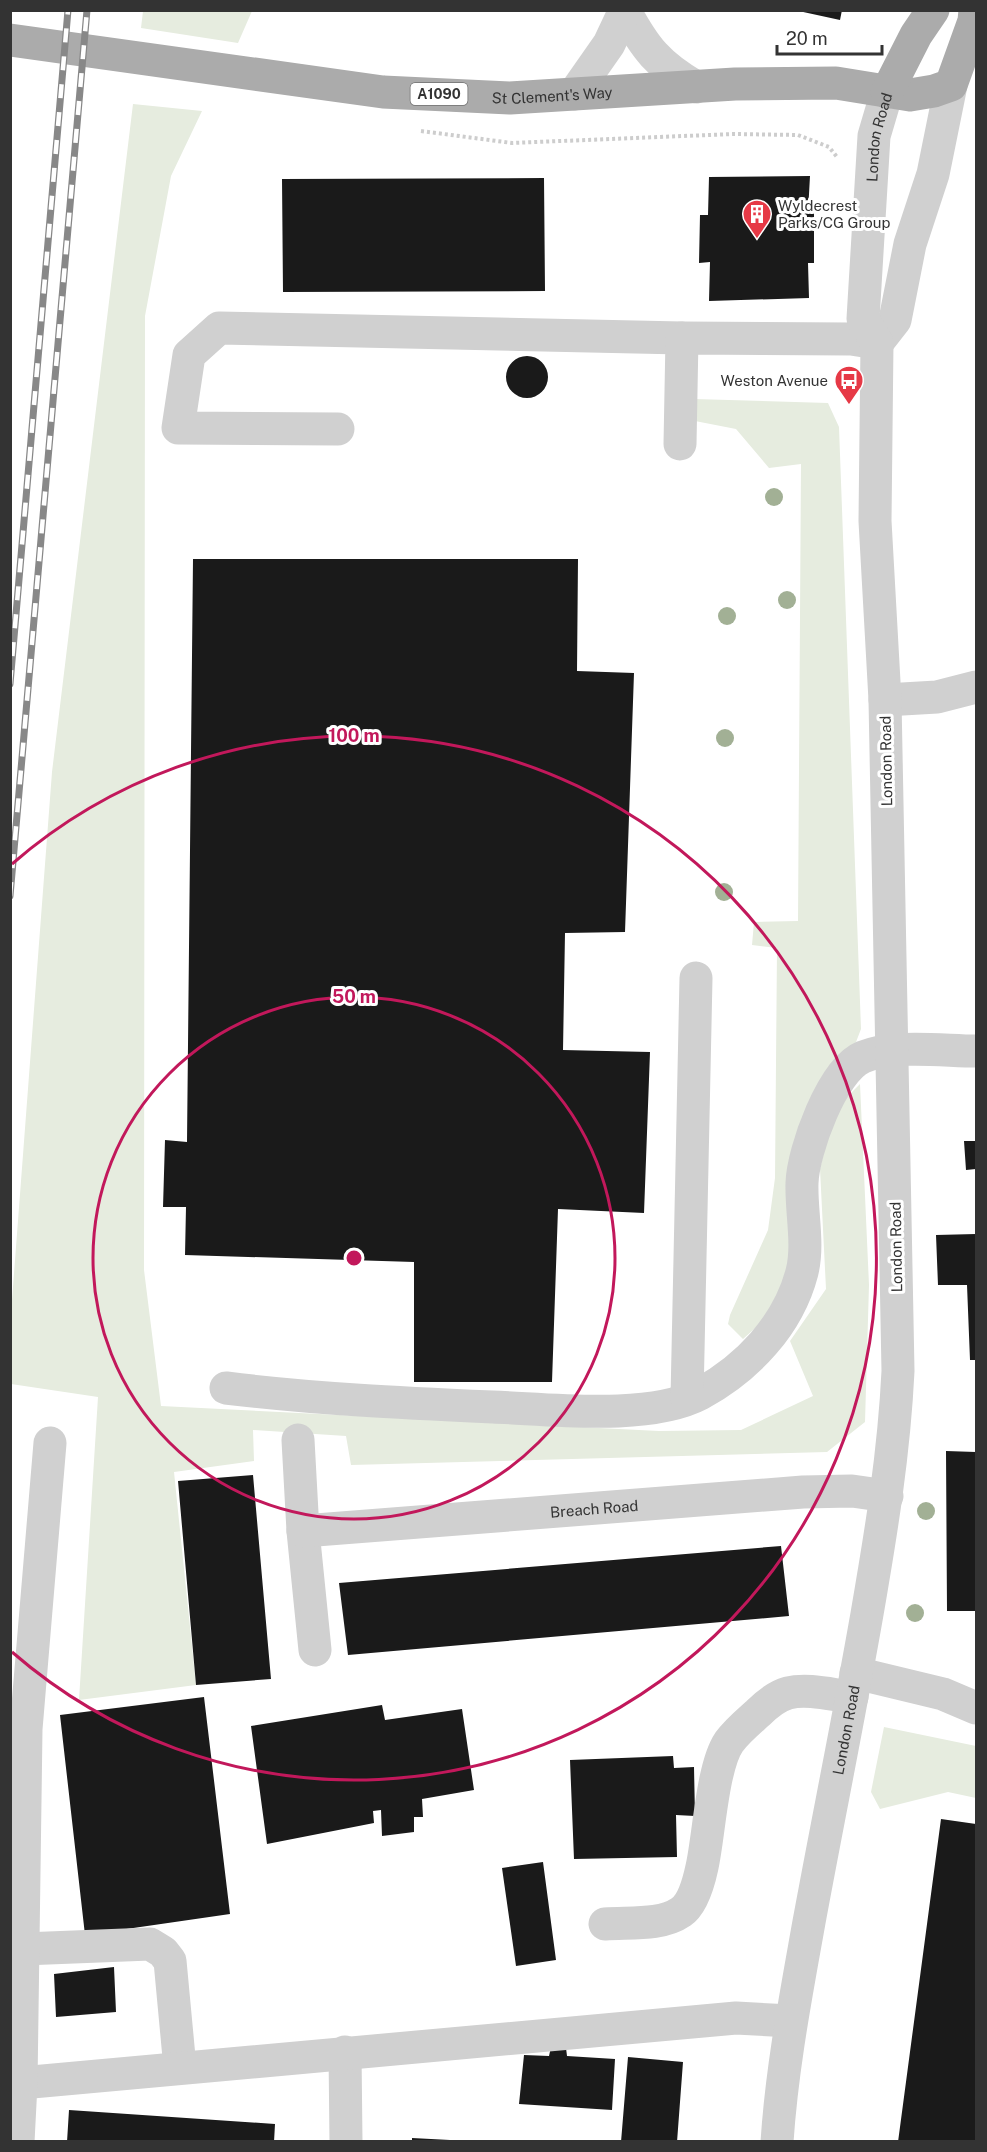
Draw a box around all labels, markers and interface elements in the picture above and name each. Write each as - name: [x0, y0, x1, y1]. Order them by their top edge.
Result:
- scale bar: [777, 18, 882, 56]
- text: 20 m: [786, 28, 828, 49]
- road number: A1090: [410, 83, 468, 105]
- street label: St Clement's Way: [491, 83, 613, 107]
- street label: London Road: [863, 91, 895, 182]
- place label: Wyldecrest Parks/CG Group: [778, 197, 891, 231]
- building icon: Wyldecrest Parks/CG Group: [741, 198, 773, 240]
- bus stop icon: Weston Avenue: [833, 364, 865, 406]
- place label: Weston Avenue: [721, 372, 828, 389]
- street label: London Road: [877, 715, 895, 807]
- text: 100 m: [328, 725, 380, 746]
- text: 50 m: [332, 986, 376, 1007]
- street label: London Road: [887, 1201, 905, 1293]
- centre of rings: [344, 1248, 364, 1268]
- street label: Breach Road: [549, 1496, 639, 1520]
- street label: London Road: [829, 1684, 862, 1776]

